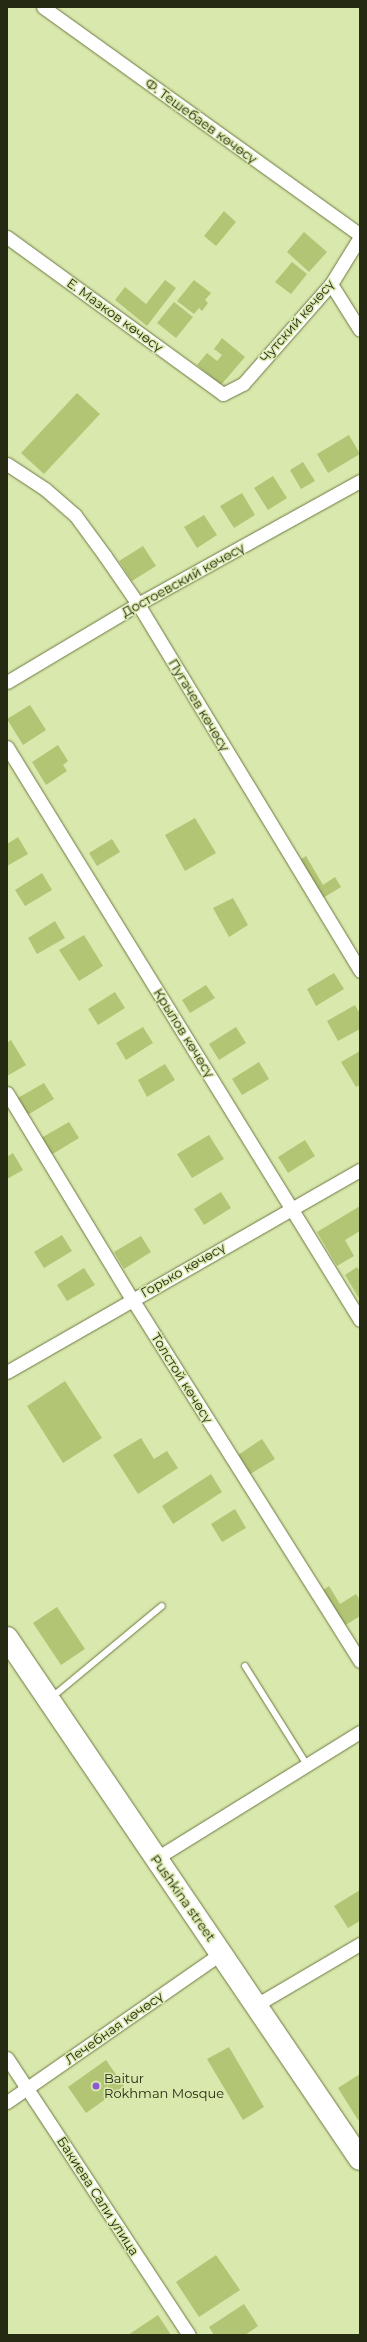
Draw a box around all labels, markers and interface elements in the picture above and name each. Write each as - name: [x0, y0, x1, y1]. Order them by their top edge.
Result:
- street label: Ф. Тешебаев көчөсү: [142, 75, 260, 167]
- street label: Е. Мазков көчөсү: [64, 275, 166, 355]
- street label: Чутский көчөсү: [257, 276, 337, 366]
- street label: Достоевский көчөсү: [119, 540, 247, 620]
- street label: Пугачев көчөсү: [165, 656, 233, 754]
- street label: Крылов көчөсү: [150, 986, 218, 1080]
- street label: Горько көчөсү: [138, 1239, 228, 1301]
- street label: Толстой көчөсү: [148, 1330, 216, 1426]
- street label: Pushkina street: [147, 1852, 219, 1944]
- street label: Лечебная көчөсү: [62, 1988, 166, 2068]
- place label: Baitur Rokhman Mosque: [104, 2071, 224, 2102]
- marker: Baitur Rokhman Mosque: [91, 2081, 101, 2091]
- street label: Бакиева Сали улица: [54, 2134, 142, 2258]

